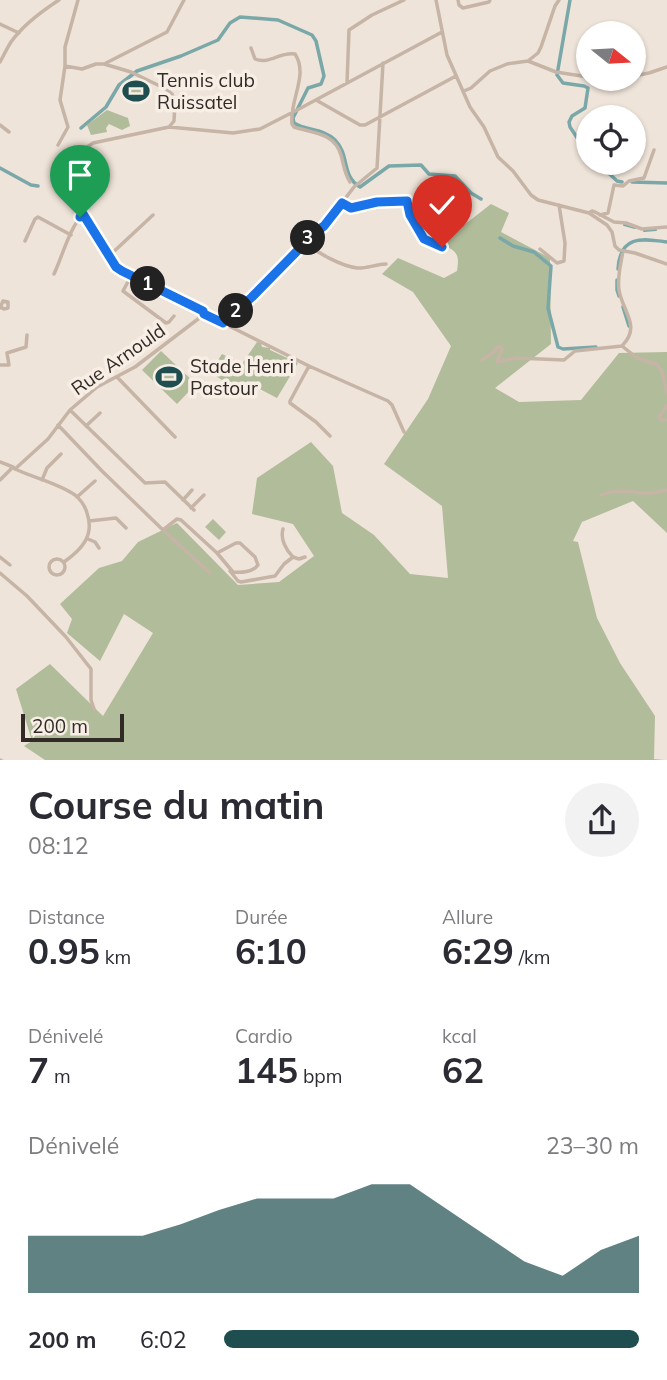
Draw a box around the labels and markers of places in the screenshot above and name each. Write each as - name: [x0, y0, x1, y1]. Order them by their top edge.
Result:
- place label: Tennis club Ruissatel: [157, 68, 255, 114]
- sports icon: Tennis club Ruissatel: [121, 76, 151, 106]
- pin: [50, 145, 110, 217]
- pin: [412, 175, 472, 247]
- pin: 3: [290, 220, 326, 256]
- pin: 1: [130, 266, 166, 302]
- pin: 2: [218, 294, 254, 328]
- place label: Stade Henri Pastour: [190, 354, 294, 400]
- sports icon: Stade Henri Pastour: [154, 362, 184, 392]

